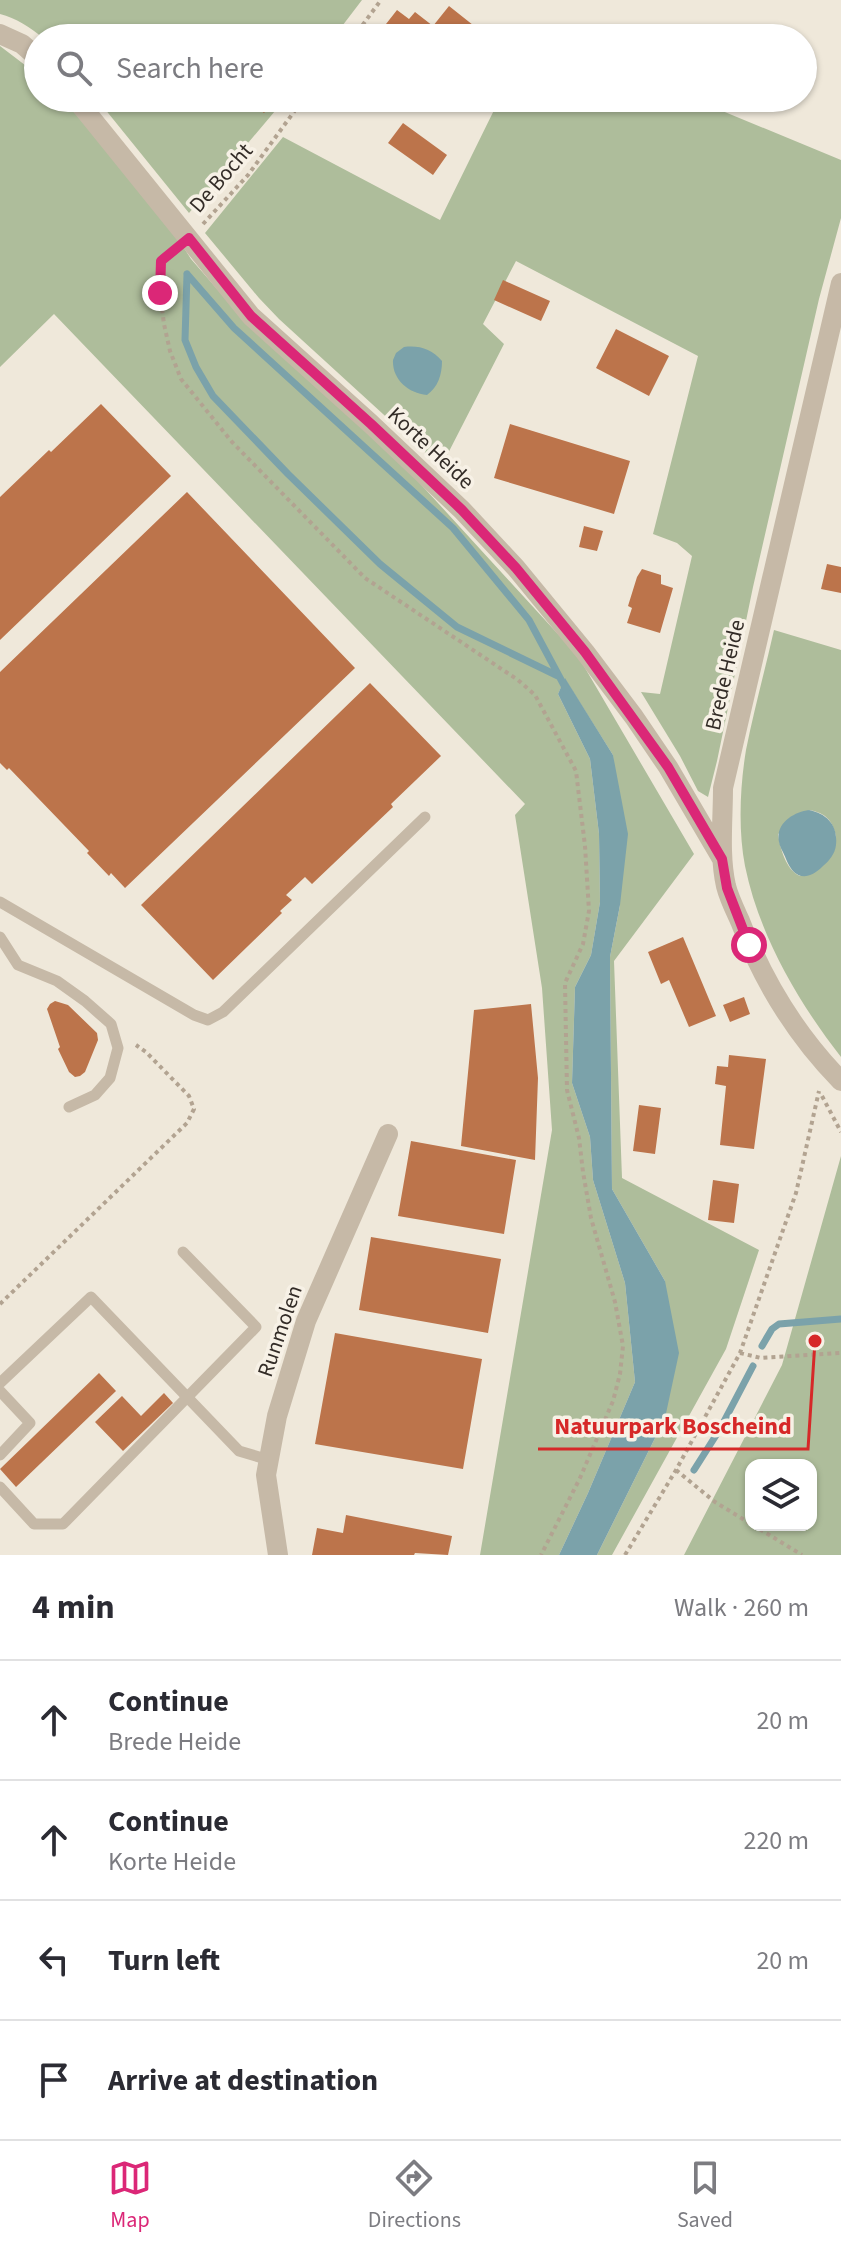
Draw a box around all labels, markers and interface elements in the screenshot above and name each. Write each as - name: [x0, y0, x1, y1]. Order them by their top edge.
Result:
- search box: [24, 24, 817, 112]
- icon: search: [52, 46, 96, 90]
- text: Search here: [116, 47, 264, 90]
- street label: De Bocht: [182, 136, 261, 220]
- route end: [142, 275, 178, 311]
- street label: Korte Heide: [380, 399, 482, 497]
- street label: Brede Heide: [697, 616, 753, 733]
- route start: [731, 927, 767, 963]
- street label: Runmolen: [249, 1281, 311, 1381]
- callout: Natuurpark Boscheind: [538, 1401, 808, 1449]
- text: Natuurpark Boscheind: [554, 1409, 792, 1444]
- map controls: [745, 1459, 817, 1531]
- button: layers: [745, 1459, 817, 1531]
- text: 4 min: [32, 1583, 115, 1632]
- text: Walk · 260 m: [674, 1589, 809, 1626]
- text: Continue: [108, 1680, 229, 1723]
- icon: ahead: [32, 1698, 76, 1742]
- text: 20 m: [756, 1702, 809, 1739]
- text: Brede Heide: [108, 1723, 241, 1760]
- text: Continue: [108, 1800, 229, 1843]
- icon: ahead: [32, 1818, 76, 1862]
- text: 220 m: [743, 1822, 809, 1859]
- text: Korte Heide: [108, 1843, 236, 1880]
- icon: left: [32, 1938, 76, 1982]
- text: Turn left: [108, 1939, 220, 1982]
- text: 20 m: [756, 1942, 809, 1979]
- icon: arrive: [32, 2058, 76, 2102]
- text: Arrive at destination: [108, 2059, 378, 2102]
- tab: Map: [108, 2156, 152, 2236]
- tab: Directions: [368, 2156, 461, 2236]
- tab: Saved: [677, 2156, 733, 2236]

